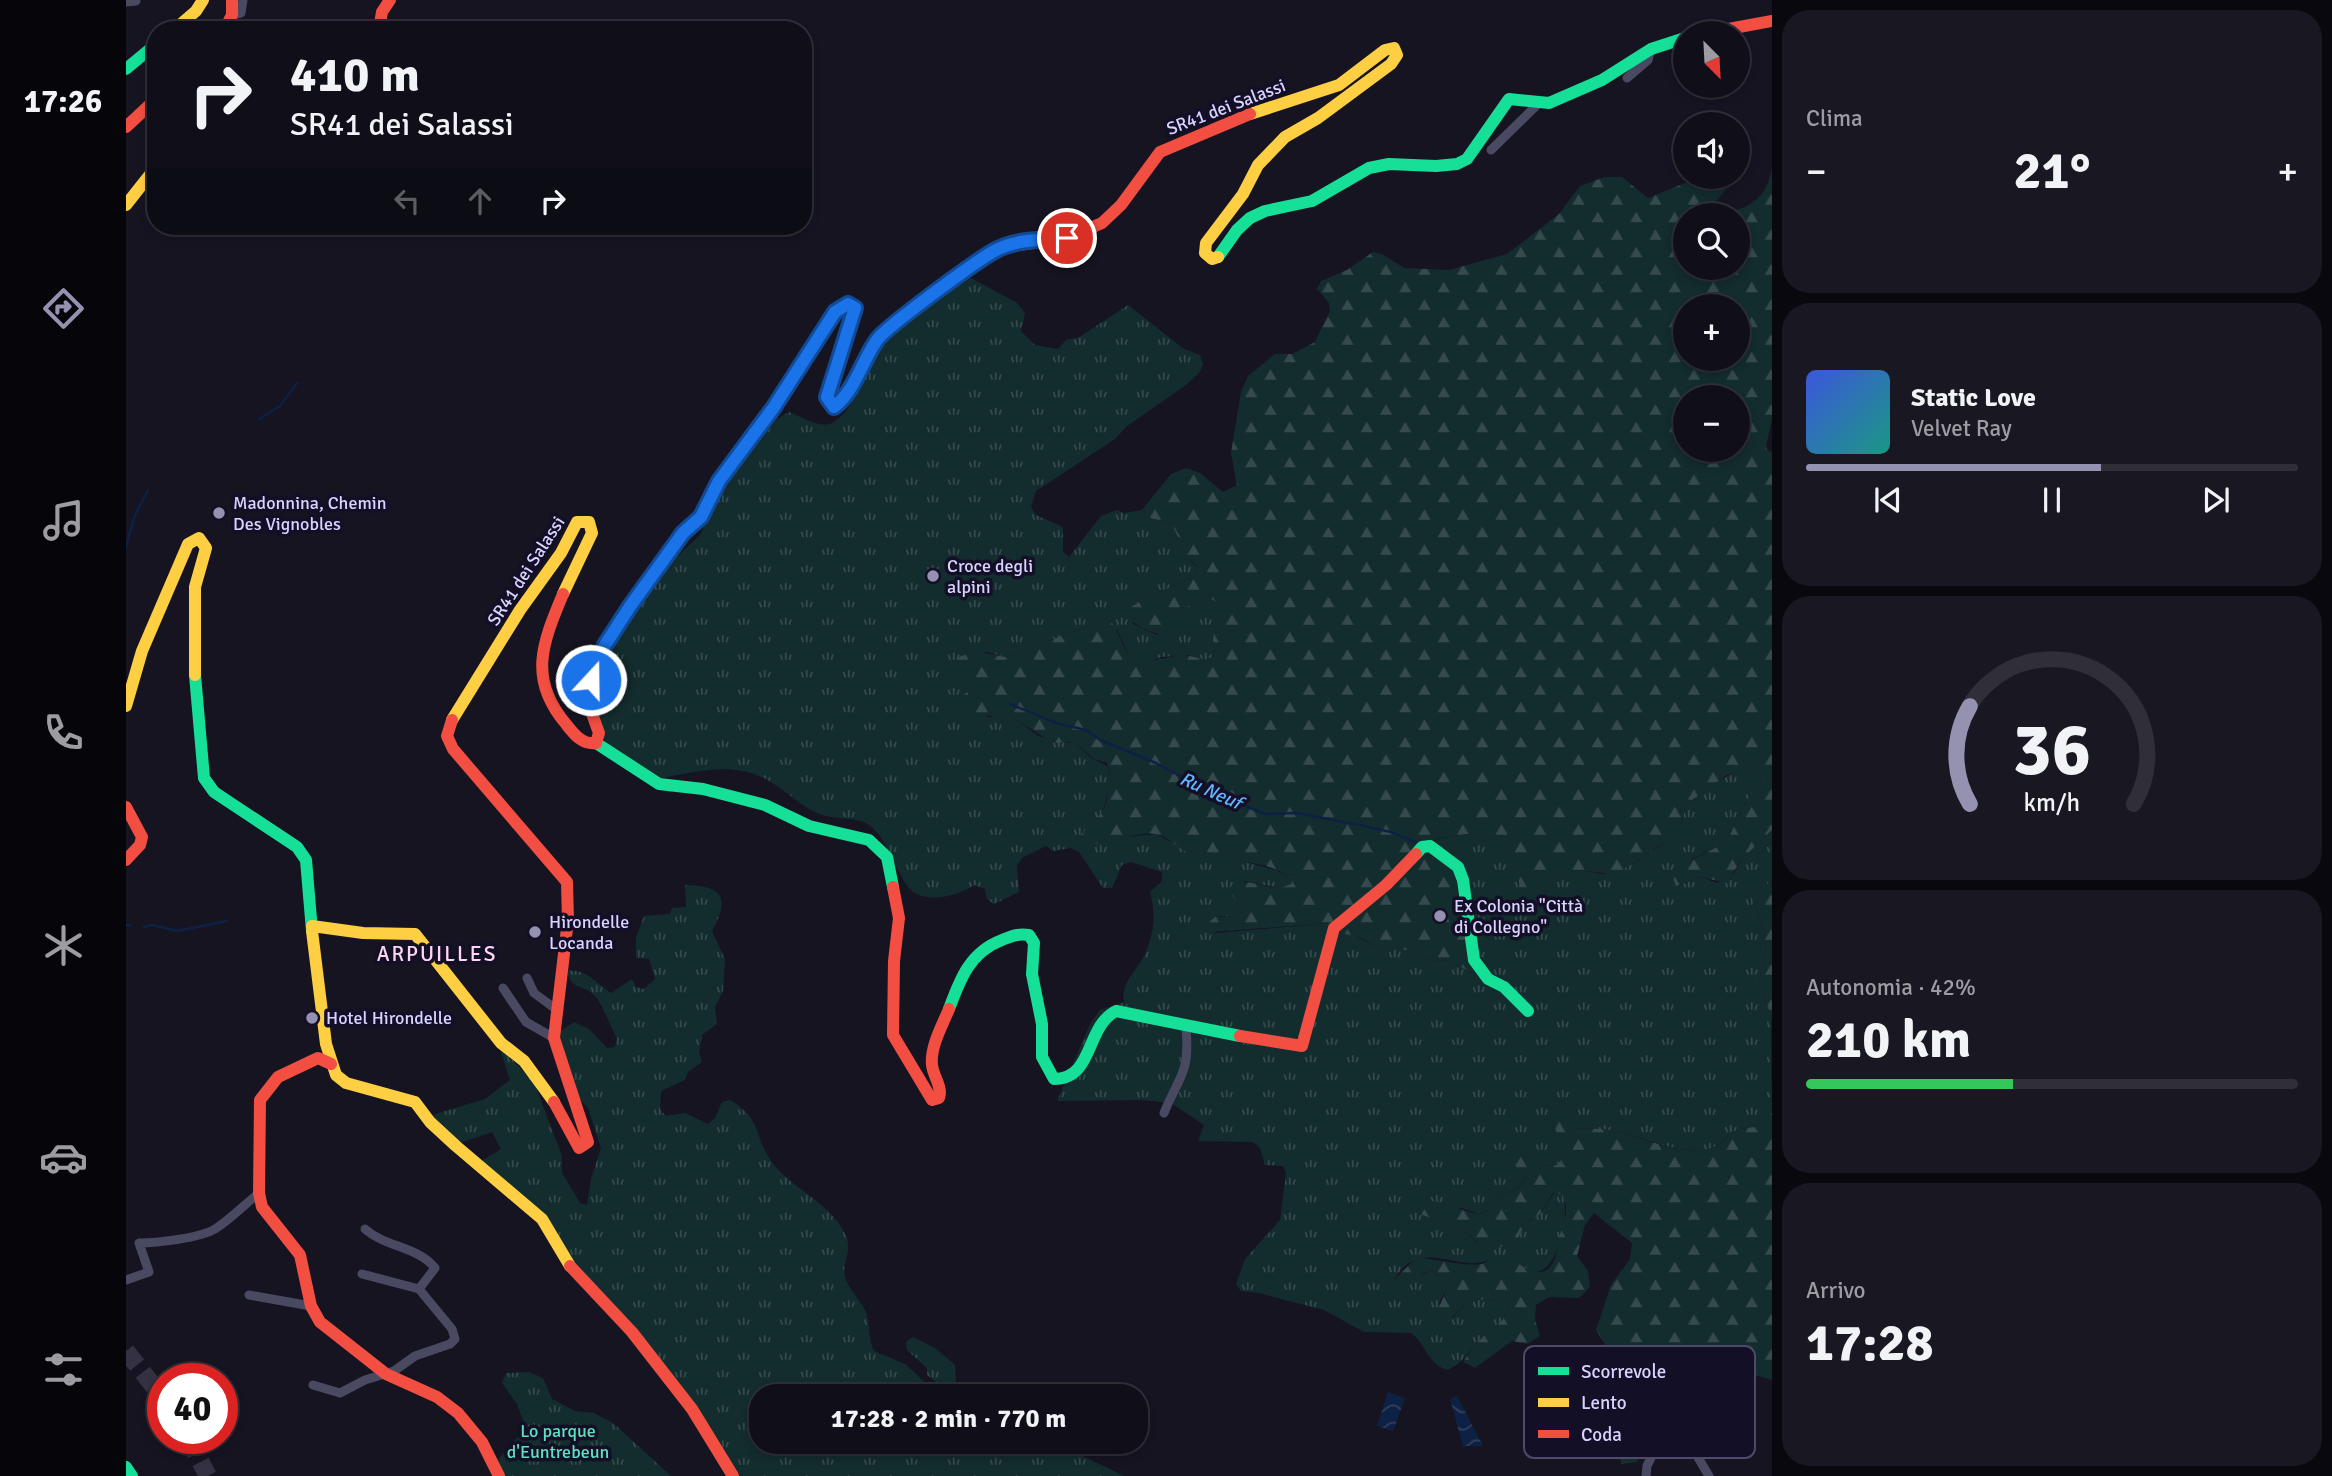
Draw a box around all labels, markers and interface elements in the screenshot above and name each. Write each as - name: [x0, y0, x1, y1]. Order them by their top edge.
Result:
- north arrow: [1673, 21, 1750, 98]
- map controls: [1673, 21, 1750, 462]
- text: 410 m: [290, 45, 420, 105]
- icon: right: [175, 49, 266, 140]
- street label: SR41 dei Salassi: [1163, 74, 1289, 140]
- text: 17:26: [24, 82, 102, 121]
- text: Clima: [1806, 104, 1863, 133]
- text: SR41 dei Salassi: [290, 105, 514, 144]
- button: sound: [1673, 112, 1750, 189]
- text: 21°: [2014, 139, 2090, 203]
- text: −: [1806, 148, 1827, 195]
- text: +: [2277, 148, 2298, 195]
- icon: left: [388, 182, 426, 220]
- icon: ahead: [461, 182, 499, 220]
- icon: right: [534, 182, 572, 220]
- button: search: [1673, 203, 1750, 280]
- pin: [1037, 208, 1097, 268]
- icon: arrive: [1048, 219, 1086, 257]
- icon: directions: [39, 284, 88, 333]
- button: +: [1673, 294, 1750, 371]
- text: Static Love: [1911, 382, 2036, 414]
- button: −: [1673, 385, 1750, 462]
- text: Velvet Ray: [1911, 414, 2012, 443]
- icon: previous: [1869, 481, 1907, 519]
- icon: pause: [2033, 481, 2071, 519]
- icon: next: [2197, 481, 2235, 519]
- place label: Madonnina, Chemin Des Vignobles: [233, 492, 386, 535]
- icon: music: [39, 496, 88, 545]
- marker: Madonnina, Chemin Des Vignobles: [211, 505, 227, 521]
- street label: SR41 dei Salassi: [483, 512, 569, 630]
- place label: Croce degli alpini: [947, 555, 1033, 598]
- marker: Croce degli alpini: [925, 568, 941, 584]
- position arrow: [554, 643, 628, 717]
- text: 36: [2013, 706, 2091, 795]
- icon: phone: [39, 708, 88, 757]
- water label: Ru Neuf: [1176, 767, 1249, 817]
- text: km/h: [2024, 787, 2080, 818]
- place label: Ex Colonia "Città di Collegno": [1454, 895, 1583, 938]
- marker: Ex Colonia "Città di Collegno": [1432, 908, 1448, 924]
- place label: Hirondelle Locanda: [549, 911, 629, 954]
- icon: climate: [39, 921, 88, 970]
- marker: Hirondelle Locanda: [527, 924, 543, 940]
- district label: ARPUILLES: [377, 941, 497, 967]
- text: Autonomia · 42%: [1806, 973, 1976, 1002]
- place label: Hotel Hirondelle: [326, 1007, 452, 1029]
- text: 210 km: [1806, 1008, 1971, 1072]
- marker: Hotel Hirondelle: [304, 1010, 320, 1026]
- icon: car: [39, 1133, 88, 1182]
- text: Arrivo: [1806, 1276, 1866, 1305]
- text: 17:28: [1806, 1311, 1934, 1375]
- icon: filters: [39, 1345, 88, 1394]
- legend: [1524, 1346, 1755, 1458]
- text: Scorrevole: [1581, 1360, 1666, 1384]
- speed limit sign: 40: [147, 1363, 238, 1454]
- text: Lento: [1581, 1391, 1627, 1415]
- text: 17:28 · 2 min · 770 m: [831, 1403, 1066, 1435]
- park label: Lo parque d'Euntrebeun: [507, 1420, 609, 1463]
- text: Coda: [1581, 1423, 1622, 1447]

